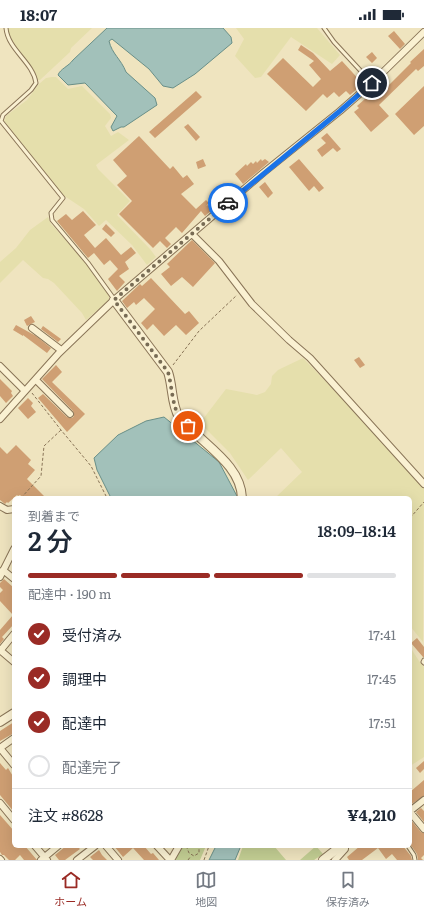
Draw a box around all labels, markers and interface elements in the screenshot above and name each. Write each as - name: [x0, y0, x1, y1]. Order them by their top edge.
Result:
- text: 18:07: [20, 3, 57, 26]
- pin: [355, 66, 389, 100]
- icon: home: [361, 72, 383, 94]
- courier: [208, 183, 248, 223]
- icon: car: [217, 192, 239, 214]
- pin: [171, 409, 205, 443]
- icon: bag: [177, 415, 199, 437]
- text: 到着まで: [28, 506, 80, 525]
- text: 18:09–18:14: [317, 519, 396, 542]
- text: 2 分: [28, 520, 73, 559]
- text: 配達中 · 190 m: [28, 584, 111, 603]
- icon: check: [28, 623, 50, 645]
- text: 受付済み: [62, 623, 122, 646]
- text: 17:41: [368, 625, 396, 644]
- icon: check: [28, 667, 50, 689]
- text: 調理中: [62, 667, 107, 690]
- text: 17:45: [367, 669, 396, 688]
- icon: check: [28, 711, 50, 733]
- text: 配達中: [62, 711, 107, 734]
- text: 17:51: [369, 713, 396, 732]
- text: 配達完了: [62, 755, 122, 778]
- text: 注文 #8628: [28, 803, 103, 826]
- text: ¥4,210: [347, 803, 396, 826]
- tab: ホーム: [54, 869, 87, 909]
- tab: 地図: [195, 869, 217, 909]
- tab: 保存済み: [326, 869, 370, 909]

